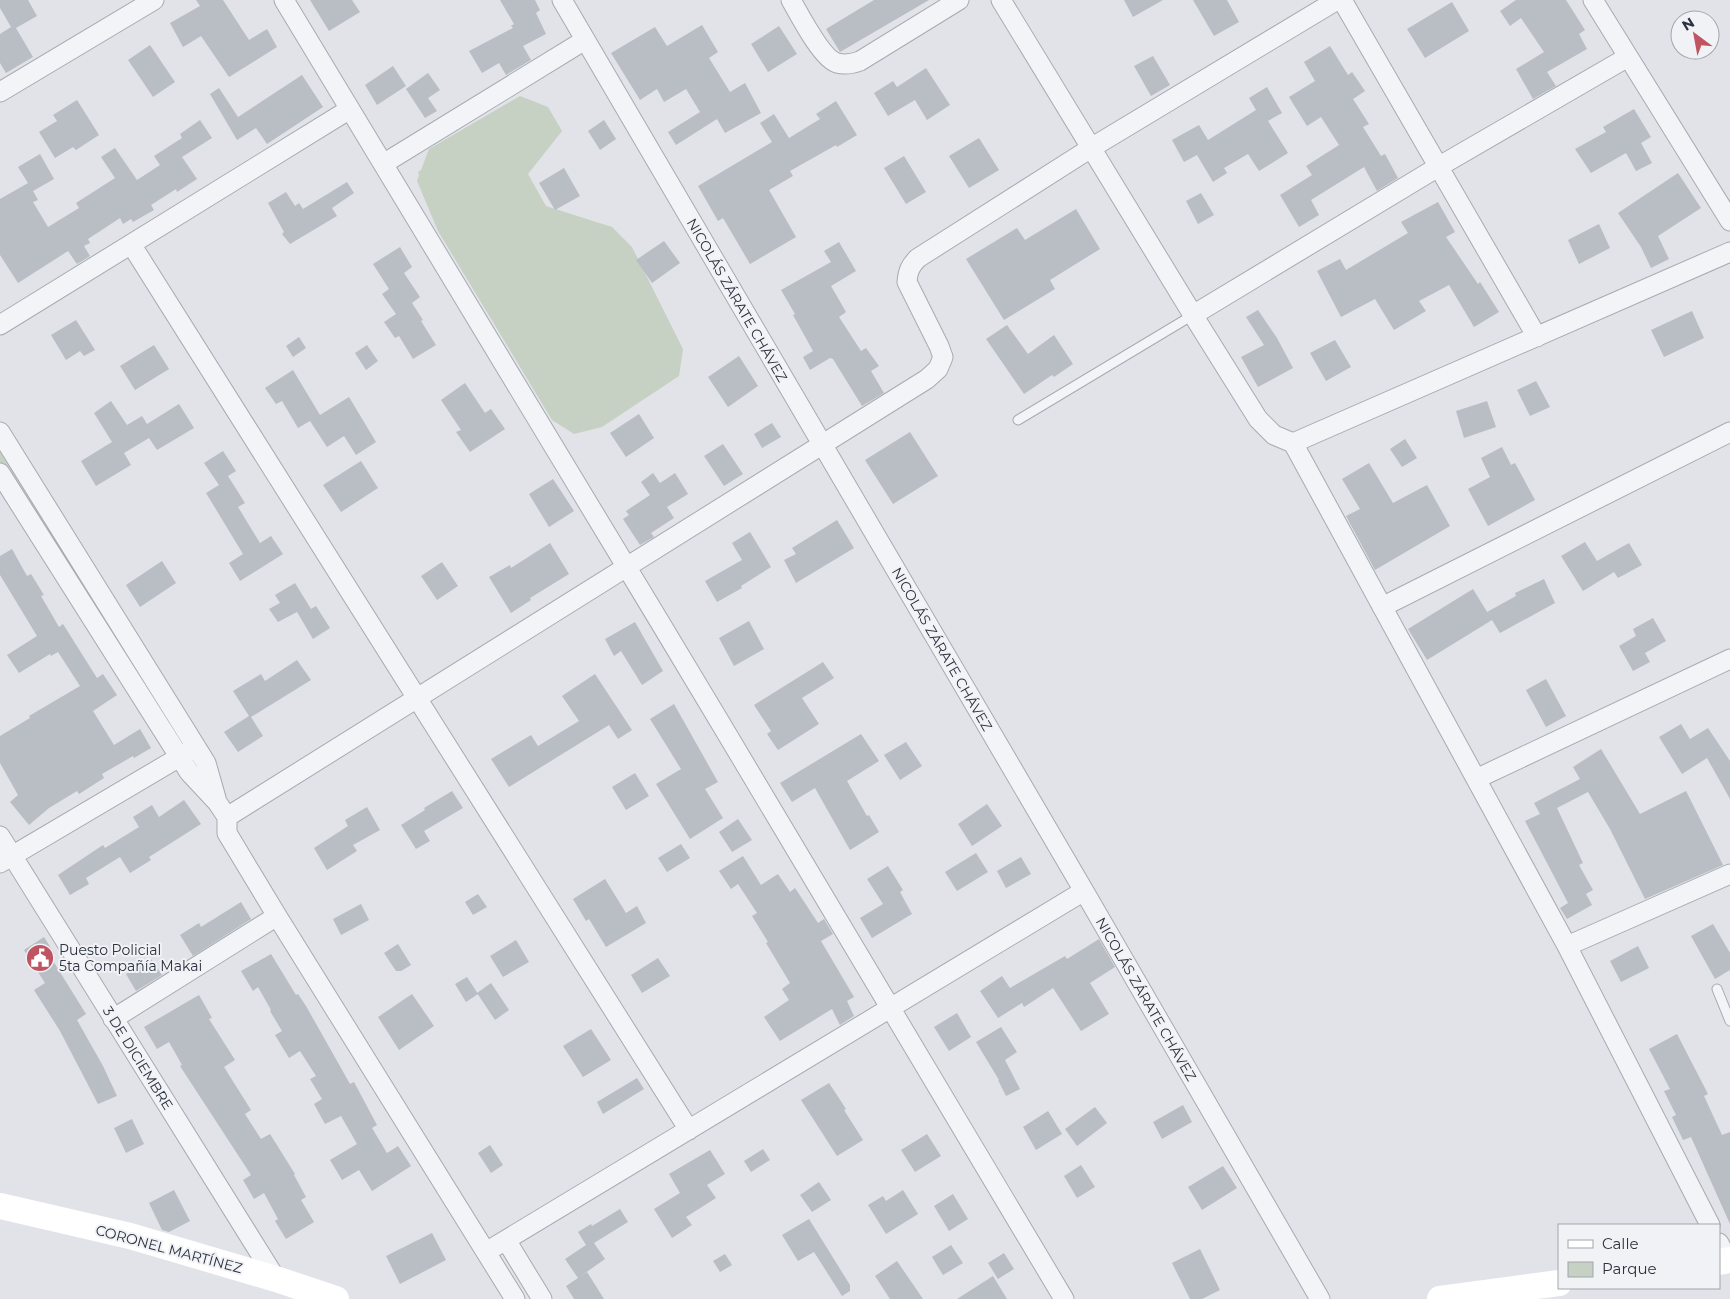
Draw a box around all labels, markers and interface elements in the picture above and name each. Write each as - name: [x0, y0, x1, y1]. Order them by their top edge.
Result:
- north arrow: [1670, 10, 1720, 60]
- text: N: [1679, 13, 1698, 35]
- street label: NICOLÁS ZÁRATE CHÁVEZ: [683, 215, 791, 385]
- street label: NICOLÁS ZÁRATE CHÁVEZ: [888, 564, 996, 734]
- street label: NICOLÁS ZÁRATE CHÁVEZ: [1092, 914, 1200, 1084]
- place label: Puesto Policial 5ta Compañía Makai: [59, 941, 202, 975]
- public building icon: Puesto Policial 5ta Compañía Makai: [25, 943, 55, 973]
- street label: 3 DE DICIEMBRE: [99, 1003, 177, 1113]
- street label: CORONEL MARTÍNEZ: [94, 1221, 244, 1277]
- legend: [1558, 1224, 1720, 1289]
- text: Calle: [1602, 1234, 1639, 1253]
- text: Parque: [1602, 1259, 1657, 1278]

